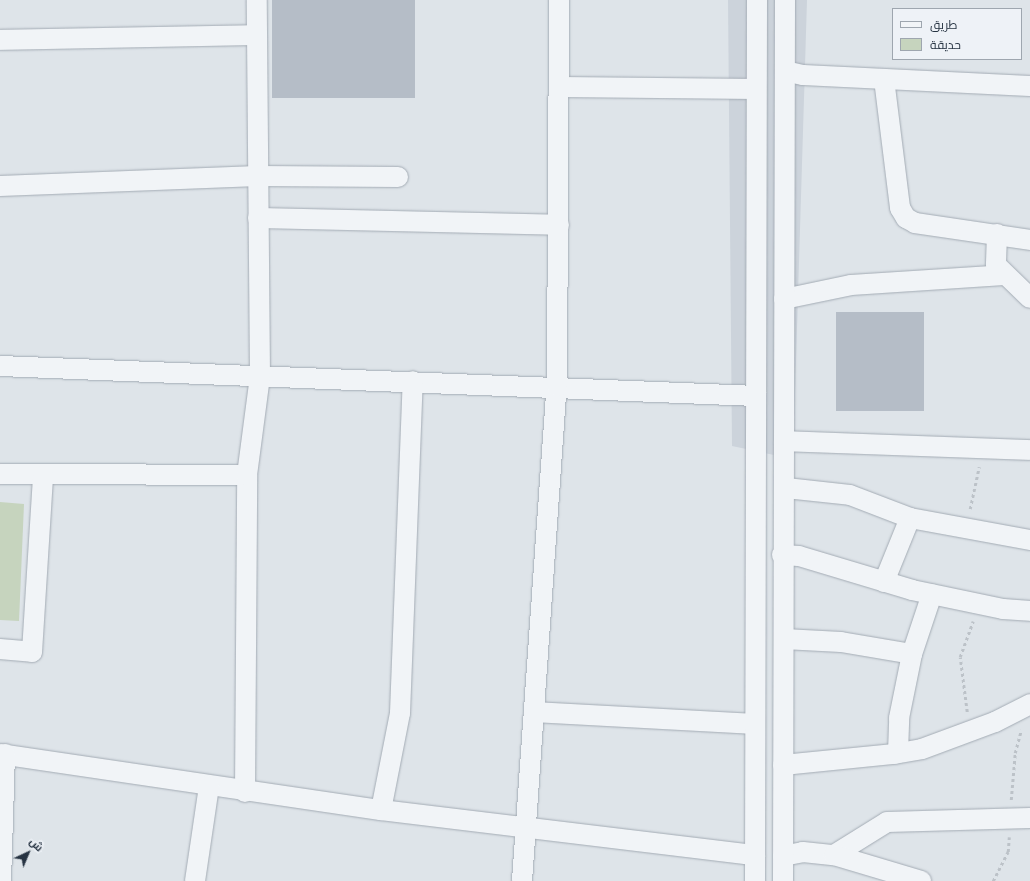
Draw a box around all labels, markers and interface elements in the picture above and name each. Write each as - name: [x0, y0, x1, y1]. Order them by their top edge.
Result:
- legend: [892, 8, 1022, 60]
- text: طريق: [930, 17, 957, 32]
- text: حديقة: [930, 37, 961, 52]
- north arrow: [8, 833, 48, 873]
- text: ش: [26, 834, 46, 854]

